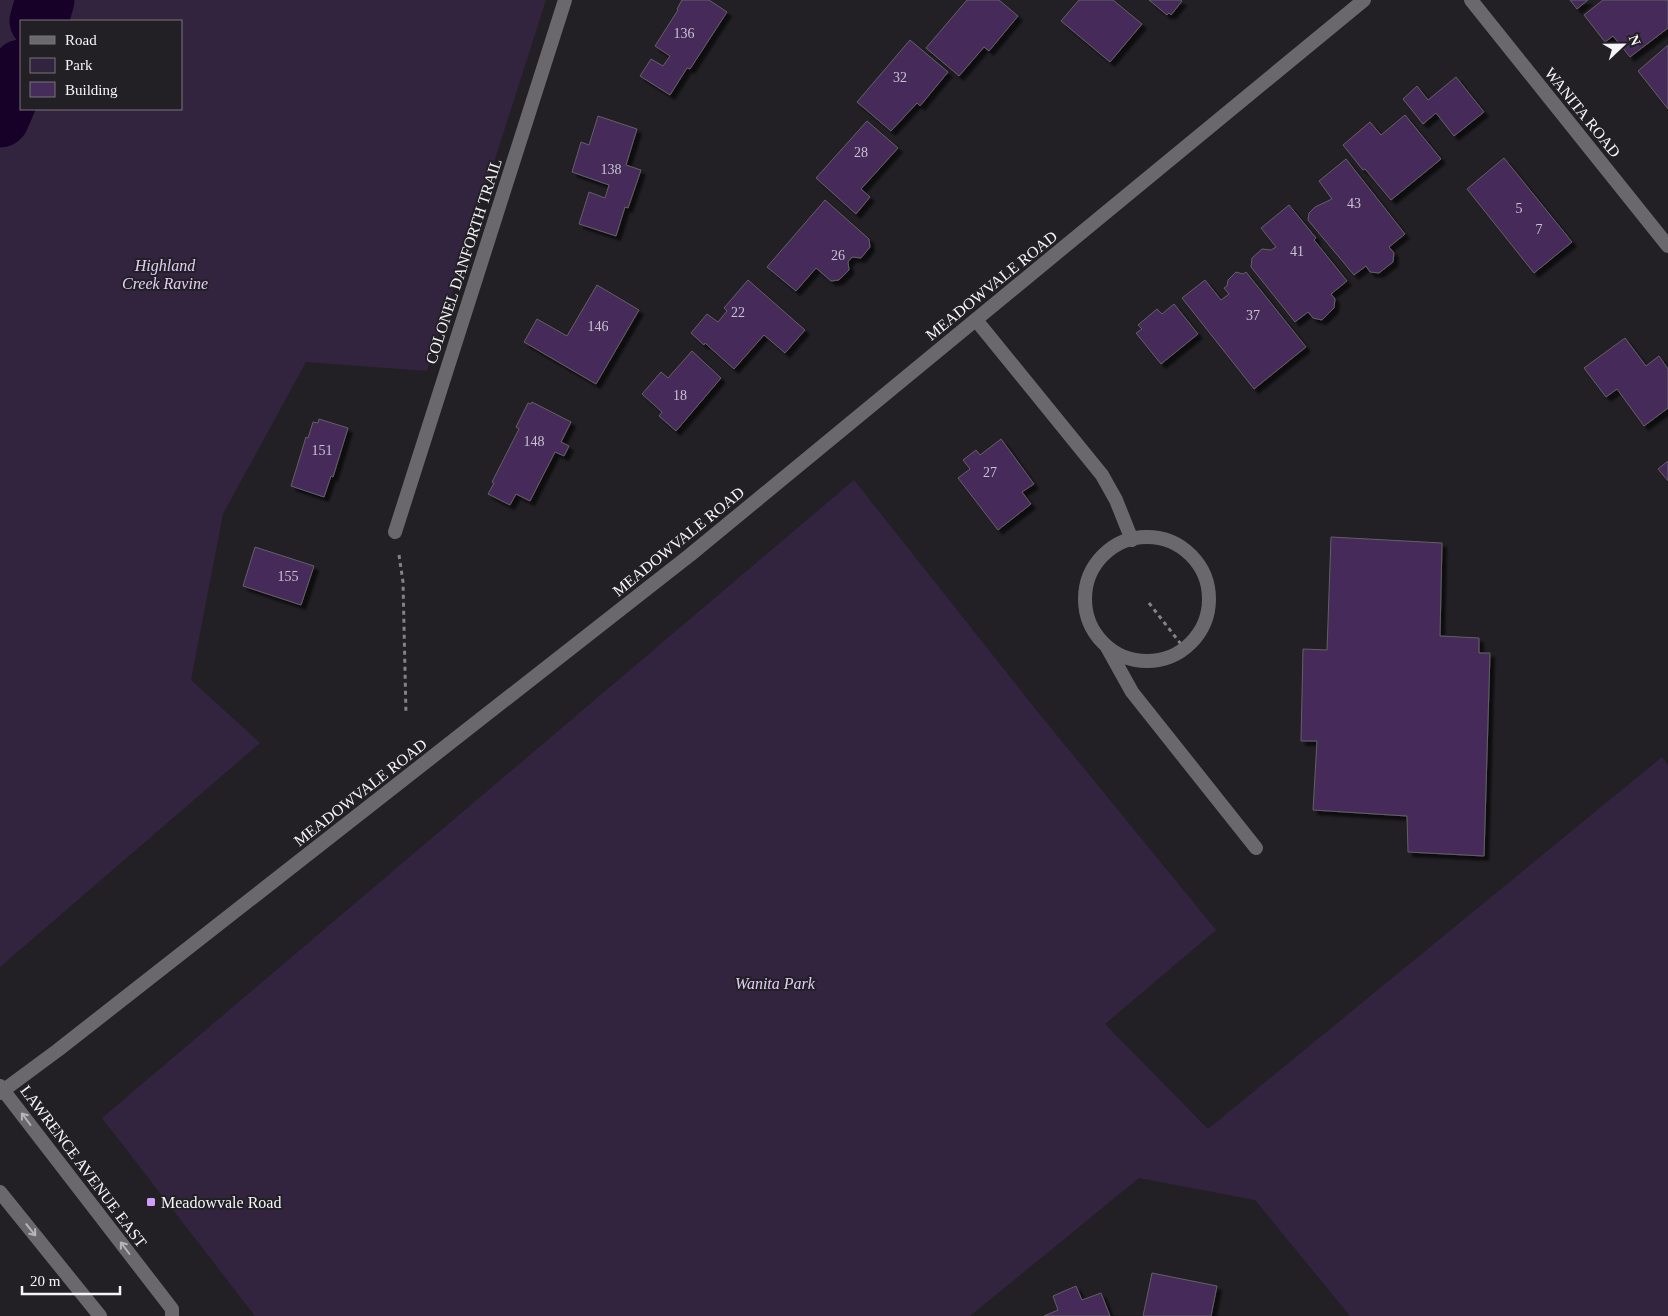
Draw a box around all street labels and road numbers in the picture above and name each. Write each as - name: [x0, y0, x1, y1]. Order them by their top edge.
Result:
- street label: WANITA ROAD: [1541, 64, 1624, 161]
- street label: COLONEL DANFORTH TRAIL: [422, 156, 505, 366]
- street label: MEADOWVALE ROAD: [922, 227, 1060, 344]
- street label: MEADOWVALE ROAD: [609, 483, 747, 600]
- street label: MEADOWVALE ROAD: [291, 735, 430, 849]
- street label: LAWRENCE AVENUE EAST: [17, 1082, 150, 1251]

